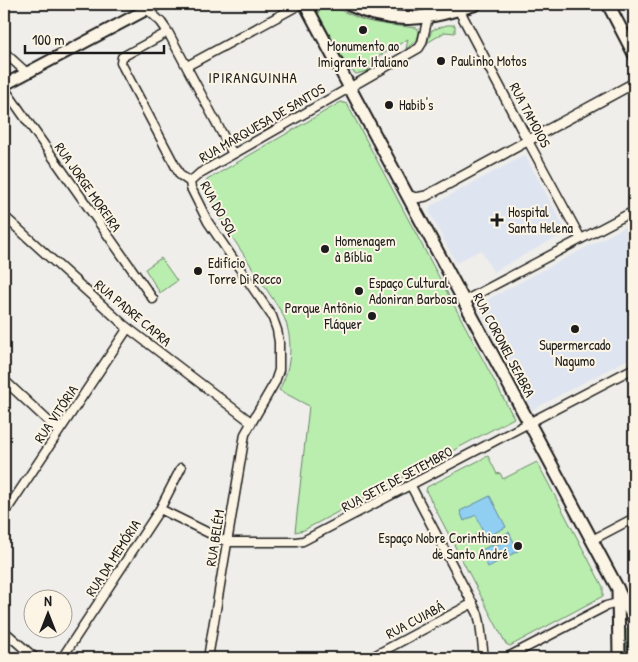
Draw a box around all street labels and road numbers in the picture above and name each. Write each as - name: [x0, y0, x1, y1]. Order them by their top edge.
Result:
- street label: RUA MARQUESA DE SANTOS: [195, 78, 329, 166]
- street label: RUA TAMOIOS: [505, 79, 556, 151]
- street label: RUA JORGE MOREIRA: [51, 138, 126, 235]
- street label: RUA DO SOL: [196, 177, 243, 240]
- street label: RUA PADRE CAPRA: [91, 275, 176, 350]
- street label: RUA CORONEL SEABRA: [469, 289, 540, 400]
- street label: RUA VITÓRIA: [29, 381, 82, 446]
- street label: RUA SETE DE SETEMBRO: [338, 441, 456, 516]
- street label: RUA BELÉM: [201, 508, 228, 568]
- street label: RUA DA MEMÓRIA: [81, 516, 145, 600]
- street label: RUA CUIABÁ: [382, 596, 447, 643]

